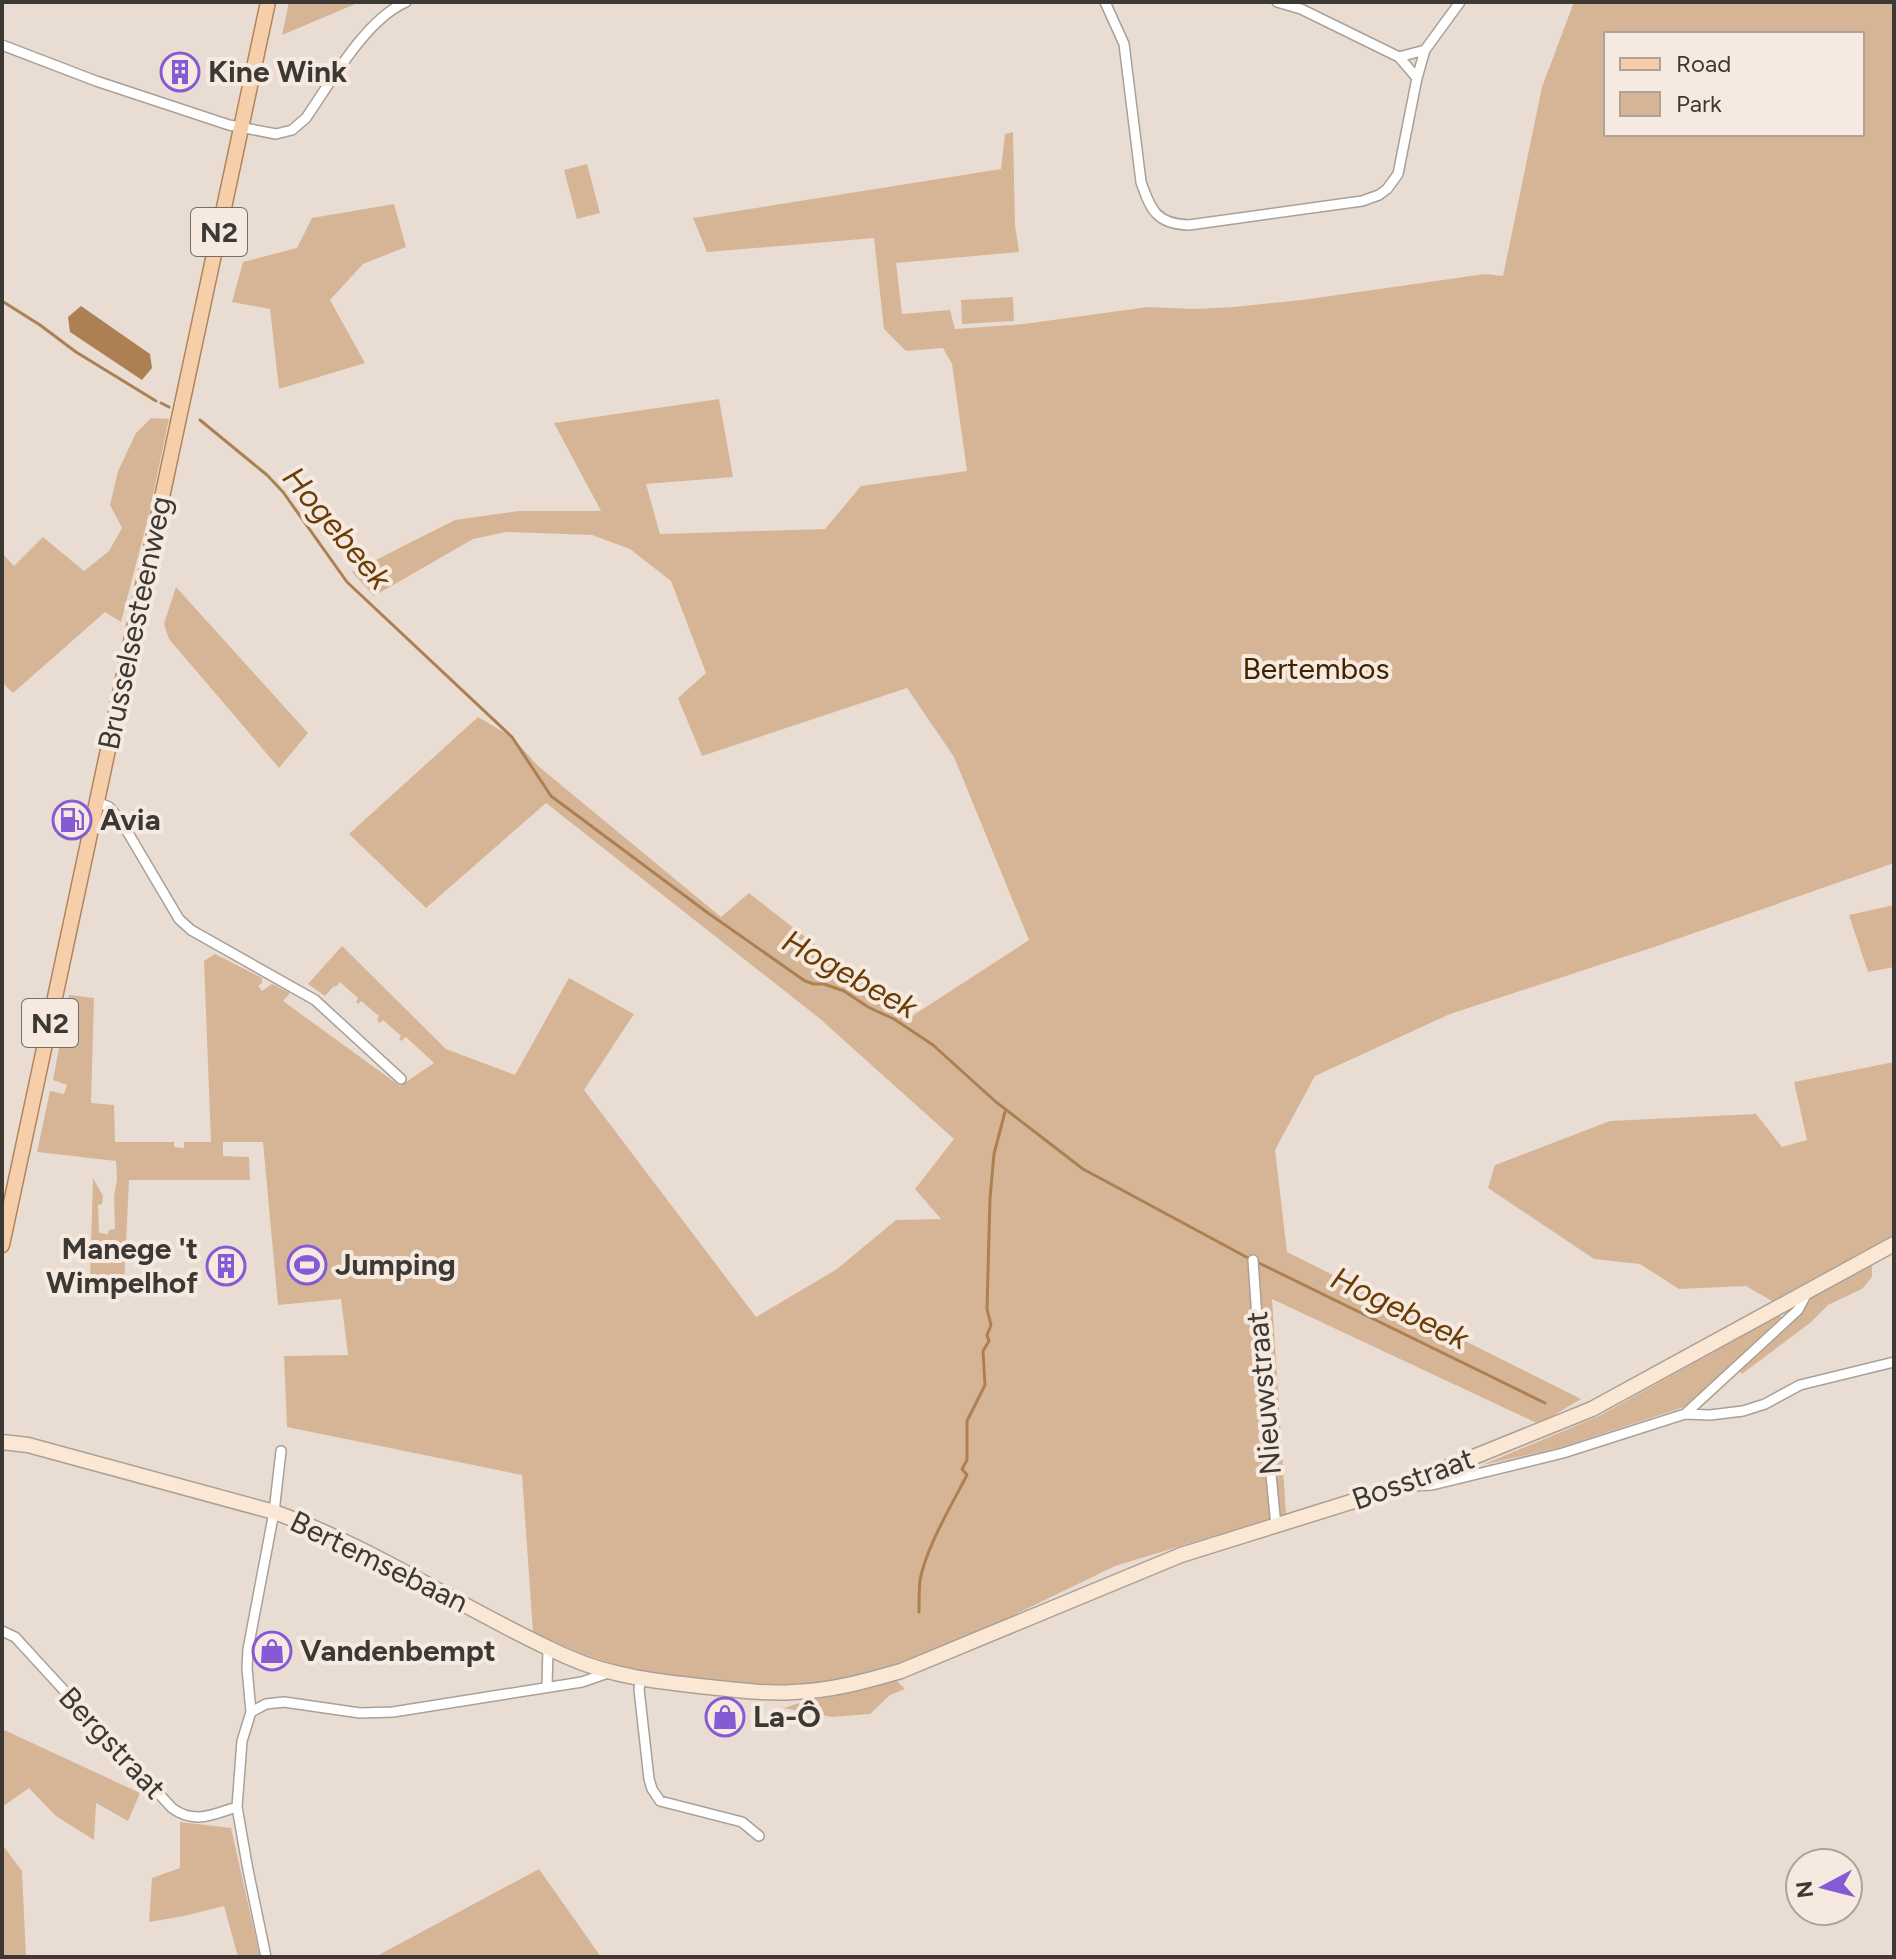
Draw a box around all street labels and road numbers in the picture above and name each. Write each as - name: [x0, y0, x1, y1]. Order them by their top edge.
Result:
- road number: N2: [191, 208, 247, 256]
- street label: Brusselsesteenweg: [90, 493, 179, 753]
- road number: N2: [22, 999, 78, 1047]
- street label: Nieuwstraat: [1238, 1310, 1289, 1476]
- street label: Bosstraat: [1347, 1439, 1479, 1518]
- street label: Bertemsebaan: [284, 1503, 474, 1621]
- street label: Bergstraat: [51, 1679, 174, 1806]

